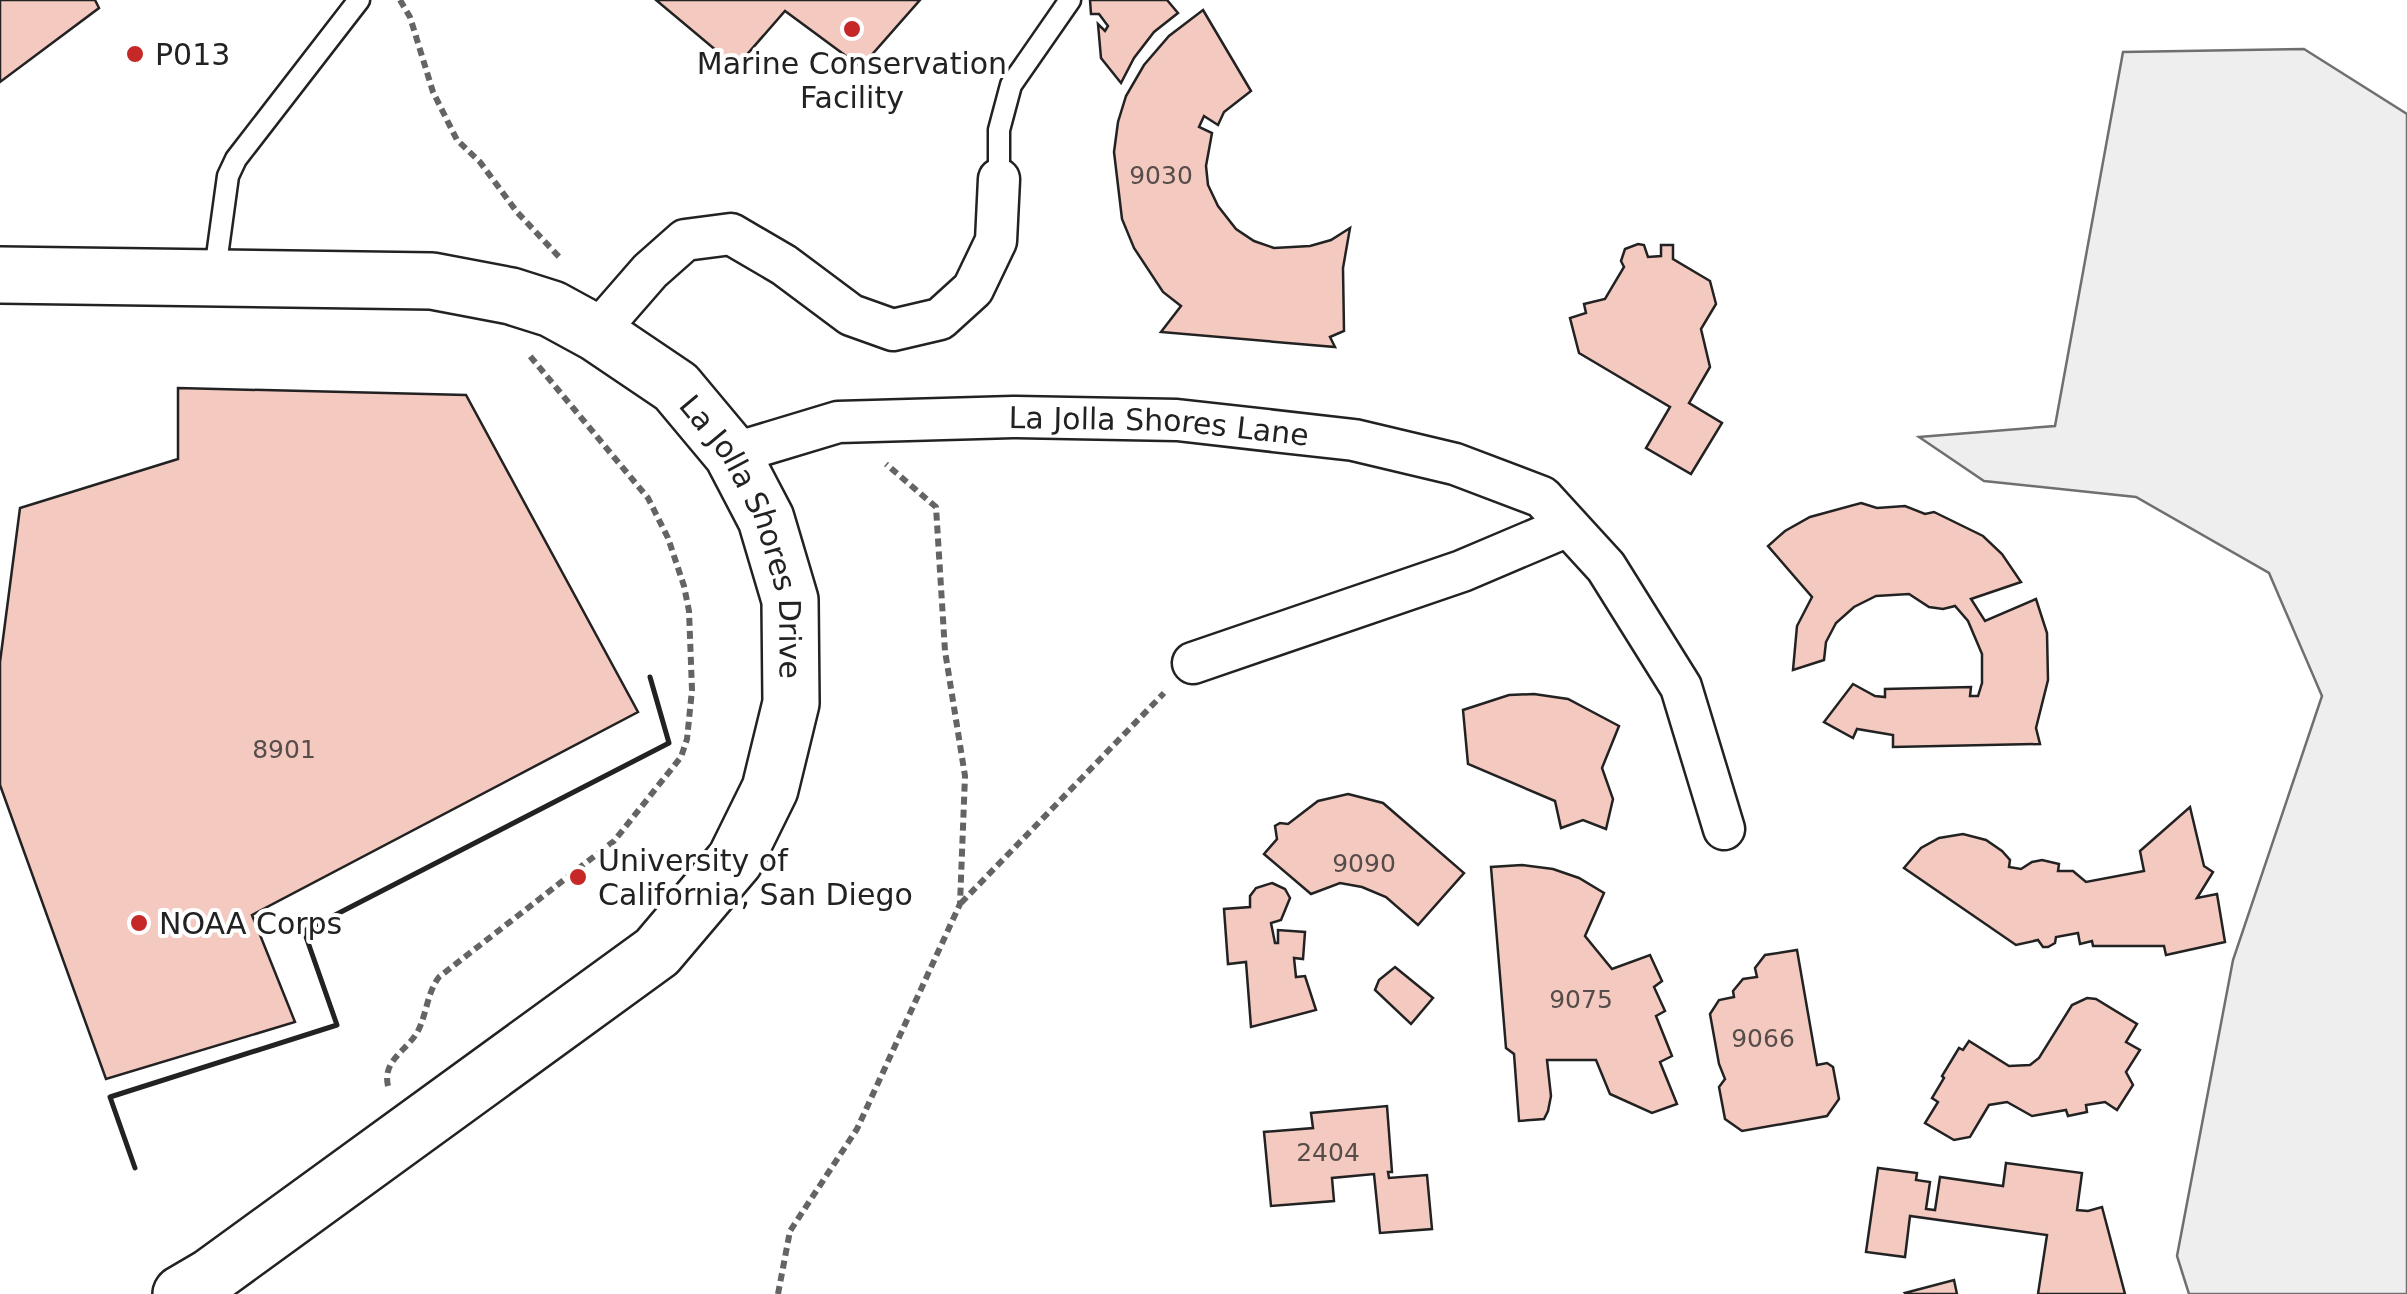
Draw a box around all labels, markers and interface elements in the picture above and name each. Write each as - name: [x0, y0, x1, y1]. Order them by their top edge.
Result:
- marker: Marine Conservation Facility: [841, 18, 863, 40]
- place label: P013: [155, 37, 230, 72]
- marker: P013: [124, 43, 146, 65]
- place label: Marine Conservation Facility: [697, 46, 1007, 115]
- house number: 9030: [1129, 161, 1193, 190]
- street label: La Jolla Shores Drive: [673, 388, 808, 679]
- street label: La Jolla Shores Lane: [1008, 399, 1311, 452]
- house number: 8901: [252, 735, 316, 764]
- place label: University of California, San Diego: [598, 843, 913, 912]
- house number: 9090: [1332, 849, 1396, 878]
- marker: University of California, San Diego: [567, 866, 589, 888]
- place label: NOAA Corps: [159, 906, 342, 941]
- marker: NOAA Corps: [128, 912, 150, 934]
- house number: 9075: [1549, 985, 1613, 1014]
- house number: 9066: [1731, 1024, 1795, 1053]
- house number: 2404: [1296, 1138, 1360, 1167]

